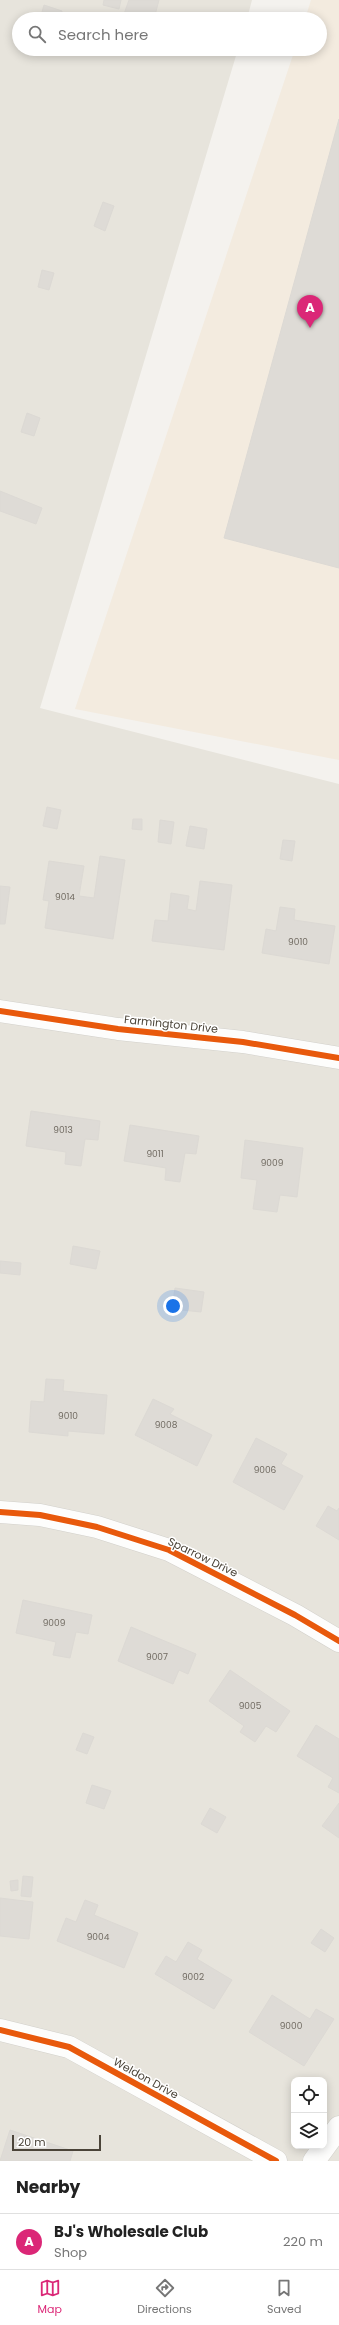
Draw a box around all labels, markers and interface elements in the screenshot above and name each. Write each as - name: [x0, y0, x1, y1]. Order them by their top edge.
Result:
- search box: [12, 12, 327, 56]
- icon: search: [26, 23, 48, 45]
- text: Search here: [58, 24, 148, 45]
- pin: A: [297, 295, 323, 328]
- house number: 9014: [55, 891, 75, 903]
- house number: 9010: [288, 936, 308, 948]
- street label: Farmington Drive: [123, 1011, 219, 1037]
- house number: 9013: [53, 1124, 73, 1136]
- house number: 9011: [146, 1148, 164, 1160]
- house number: 9009: [261, 1157, 284, 1169]
- your location: [163, 1296, 183, 1316]
- house number: 9010: [58, 1410, 78, 1422]
- house number: 9008: [155, 1419, 178, 1431]
- house number: 9006: [254, 1464, 277, 1476]
- street label: Sparrow Drive: [165, 1533, 241, 1581]
- house number: 9009: [43, 1617, 66, 1629]
- house number: 9007: [146, 1651, 168, 1663]
- house number: 9005: [239, 1700, 262, 1712]
- house number: 9004: [87, 1931, 110, 1943]
- house number: 9002: [182, 1971, 204, 1983]
- house number: 9000: [280, 2020, 303, 2032]
- street label: Weldon Drive: [111, 2053, 182, 2103]
- map controls: [291, 2077, 327, 2149]
- button: locate: [291, 2077, 327, 2113]
- button: layers: [291, 2113, 327, 2149]
- scale bar: [12, 2133, 101, 2152]
- text: 20 m: [18, 2134, 46, 2150]
- text: Nearby: [16, 2175, 80, 2199]
- text: BJ's Wholesale Club: [54, 2221, 208, 2242]
- text: A: [24, 2232, 34, 2251]
- text: 220 m: [283, 2232, 323, 2251]
- text: Shop: [54, 2243, 87, 2262]
- tab: Map: [38, 2277, 62, 2318]
- tab: Directions: [137, 2277, 192, 2318]
- tab: Saved: [267, 2277, 301, 2318]

